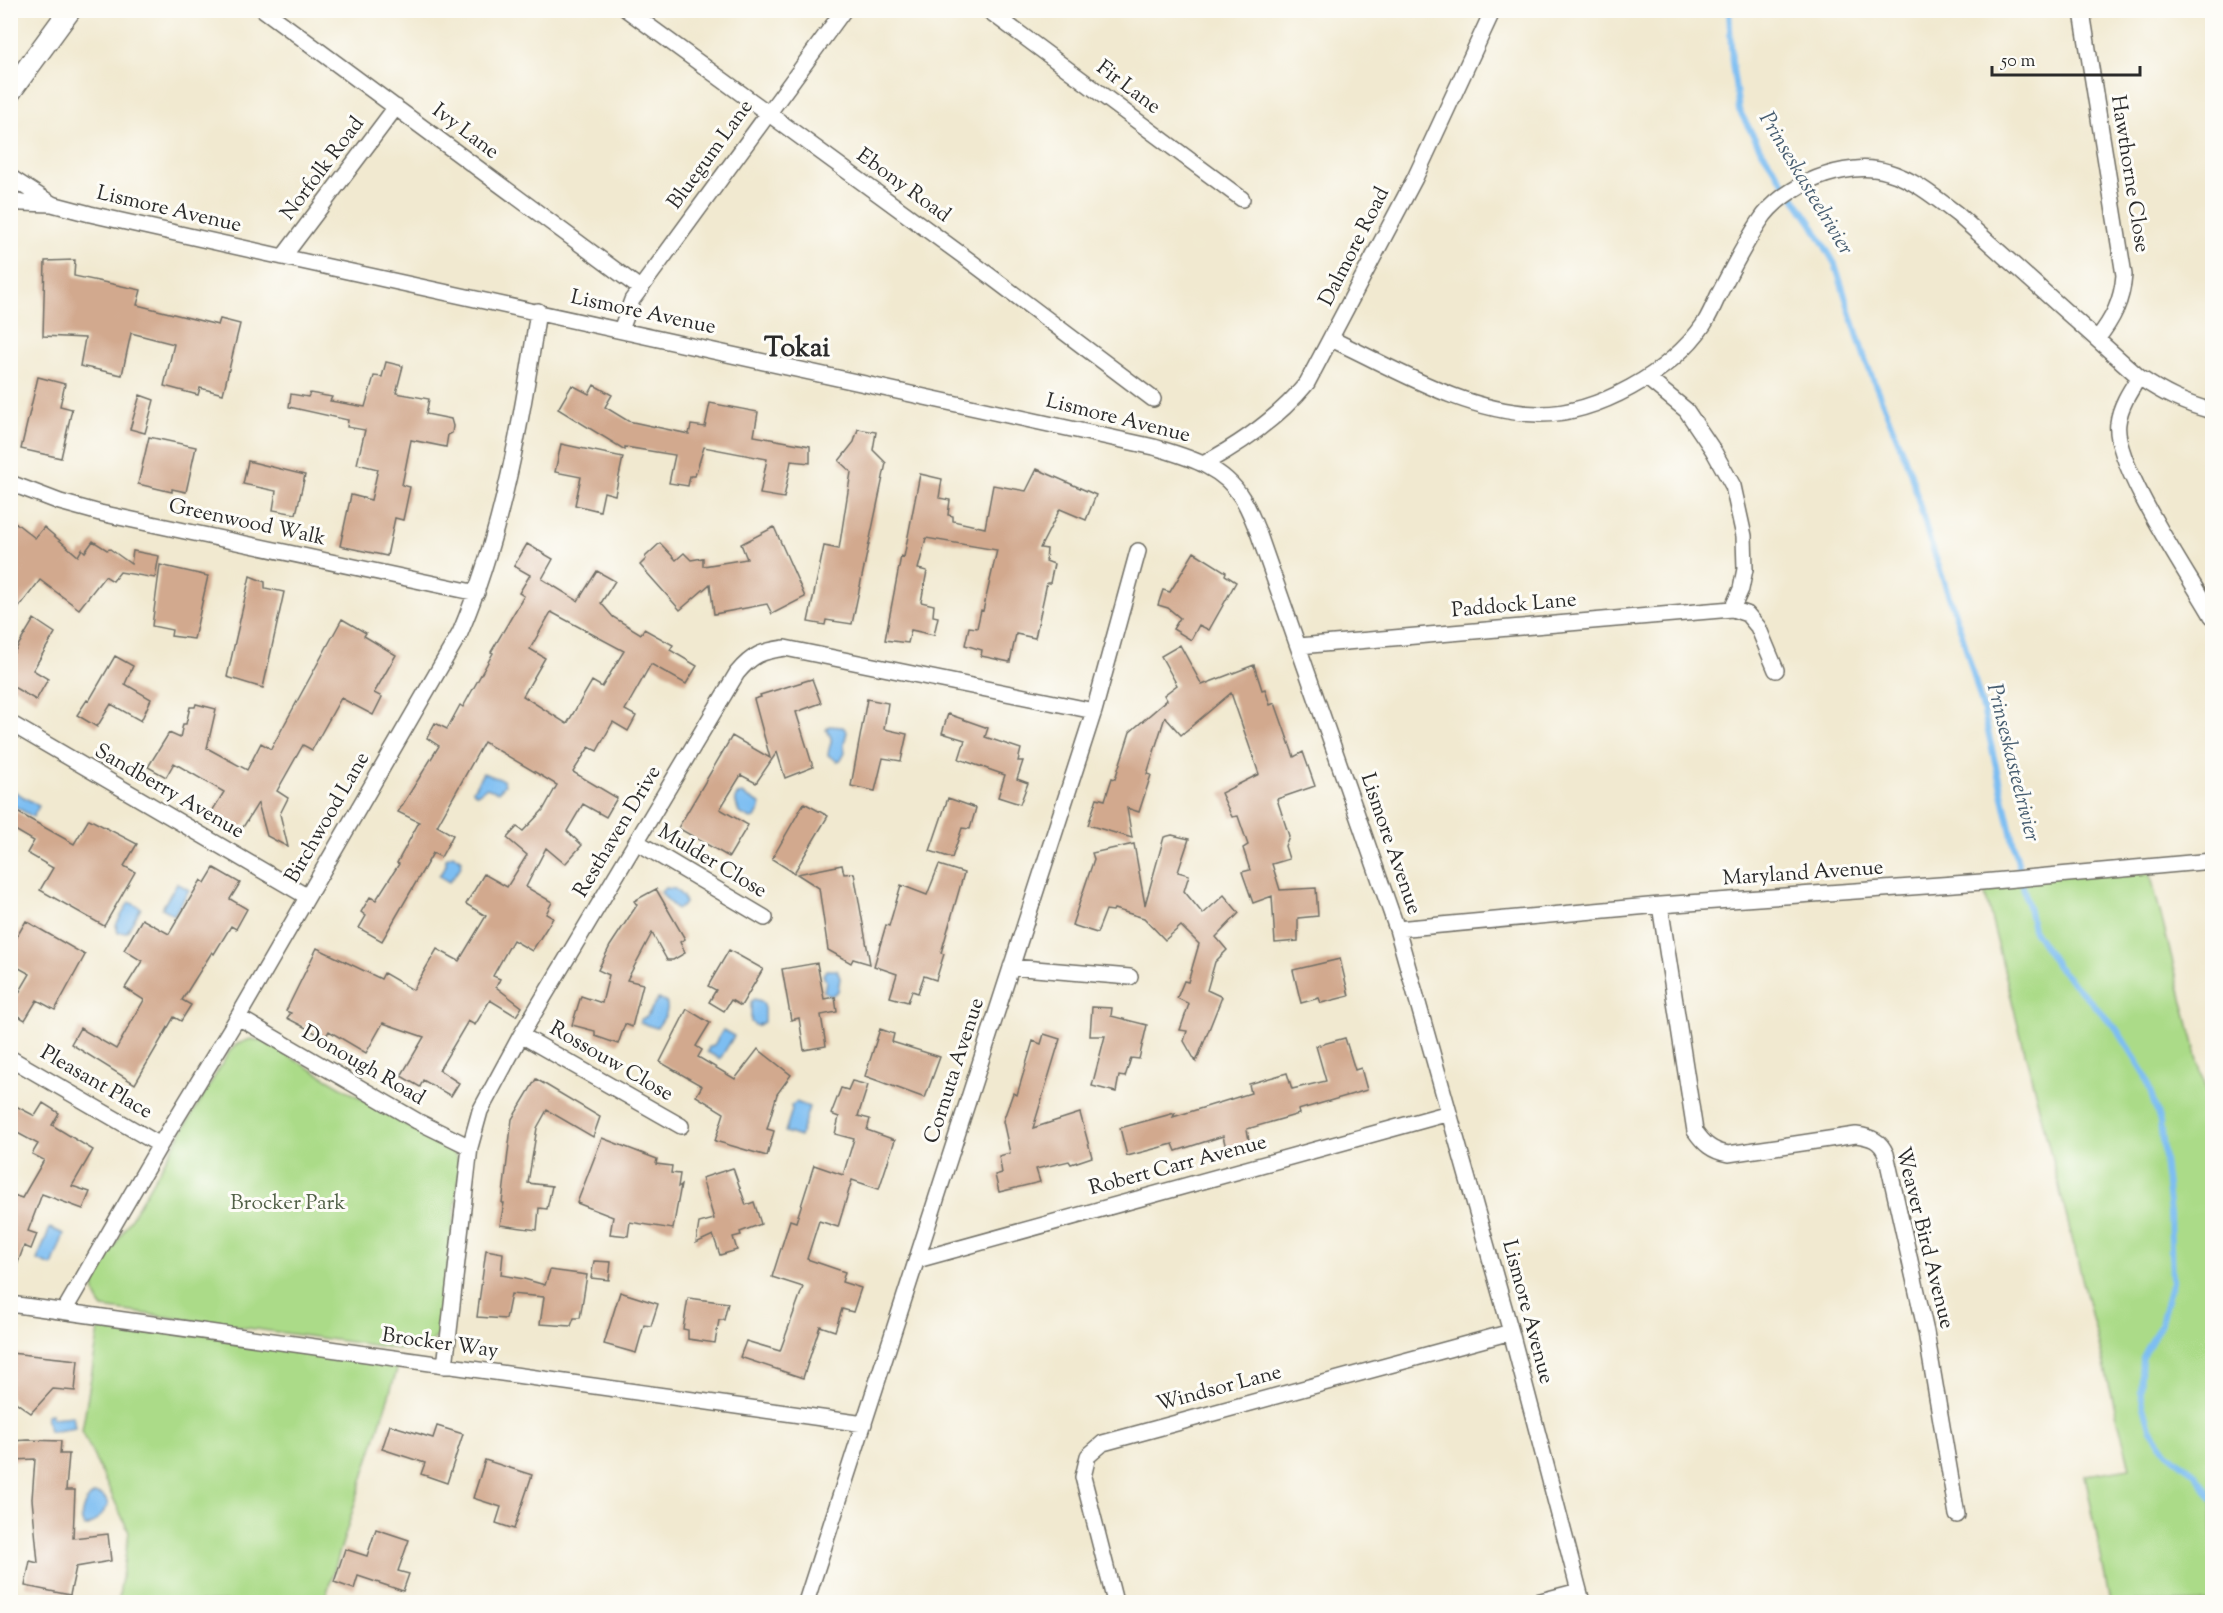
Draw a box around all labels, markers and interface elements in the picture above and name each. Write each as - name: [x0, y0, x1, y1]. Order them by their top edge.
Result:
- scale bar: [1992, 39, 2140, 77]
- text: 50 m: [2000, 49, 2036, 75]
- street label: Fir Lane: [1089, 54, 1167, 122]
- street label: Hawthorne Close: [2102, 93, 2156, 255]
- street label: Bluegum Lane: [661, 94, 761, 216]
- street label: Ivy Lane: [425, 97, 505, 167]
- water label: Prinseskasteelrivier: [1750, 106, 1861, 262]
- street label: Norfolk Road: [274, 111, 372, 227]
- street label: Ebony Road: [850, 142, 956, 231]
- street label: Lismore Avenue: [94, 179, 244, 241]
- street label: Dalmore Road: [1312, 182, 1398, 312]
- street label: Lismore Avenue: [568, 283, 718, 343]
- district label: Tokai: [764, 330, 830, 369]
- street label: Lismore Avenue: [1043, 387, 1193, 451]
- street label: Greenwood Walk: [166, 492, 329, 554]
- street label: Paddock Lane: [1450, 586, 1578, 626]
- water label: Prinseskasteelrivier: [1977, 680, 2047, 846]
- street label: Sandberry Avenue: [89, 737, 249, 847]
- street label: Birchwood Lane: [278, 747, 378, 889]
- street label: Resthaven Drive: [567, 760, 669, 904]
- street label: Lismore Avenue: [1352, 769, 1428, 919]
- street label: Mulder Close: [652, 818, 772, 906]
- street label: Maryland Avenue: [1722, 853, 1884, 895]
- street label: Cornuta Avenue: [917, 994, 993, 1148]
- street label: Rossouw Close: [544, 1014, 678, 1110]
- street label: Donough Road: [296, 1018, 430, 1114]
- street label: Pleasant Place: [34, 1039, 158, 1127]
- street label: Robert Carr Avenue: [1086, 1128, 1270, 1204]
- street label: Weaver Bird Avenue: [1887, 1144, 1961, 1332]
- park label: Brocker Park: [230, 1189, 346, 1219]
- street label: Lismore Avenue: [1493, 1237, 1561, 1387]
- street label: Brocker Way: [380, 1321, 501, 1367]
- street label: Windsor Lane: [1153, 1358, 1285, 1420]

